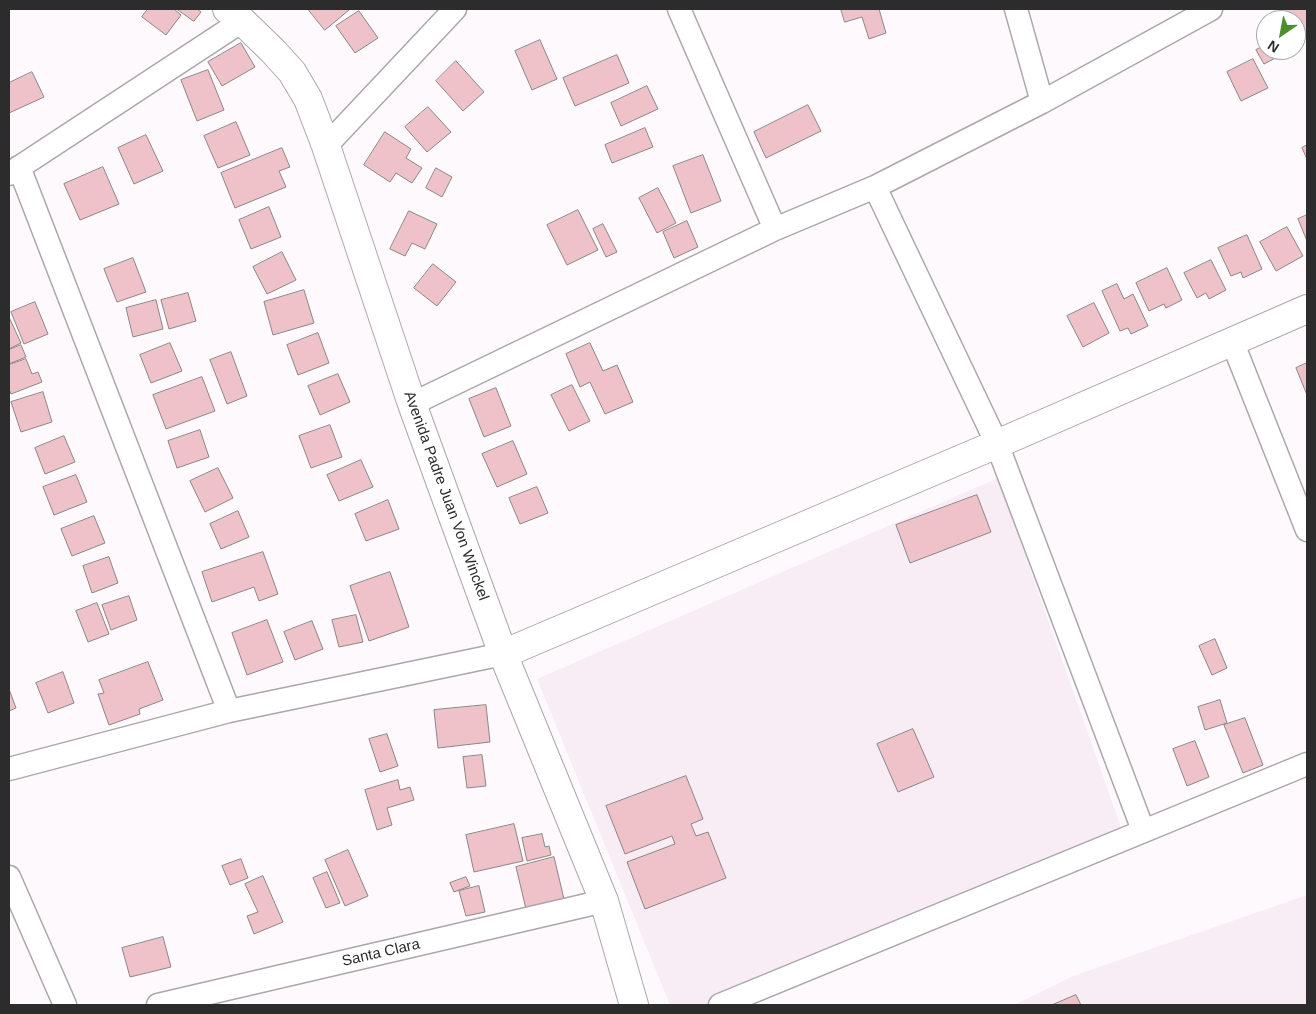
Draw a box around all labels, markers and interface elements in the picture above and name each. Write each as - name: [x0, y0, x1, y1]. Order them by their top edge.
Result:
- north arrow: [1256, 10, 1306, 60]
- text: N: [1265, 37, 1282, 56]
- street label: Avenida Padre Juan Von Winckel: [400, 389, 492, 603]
- street label: Santa Clara: [340, 935, 422, 971]

